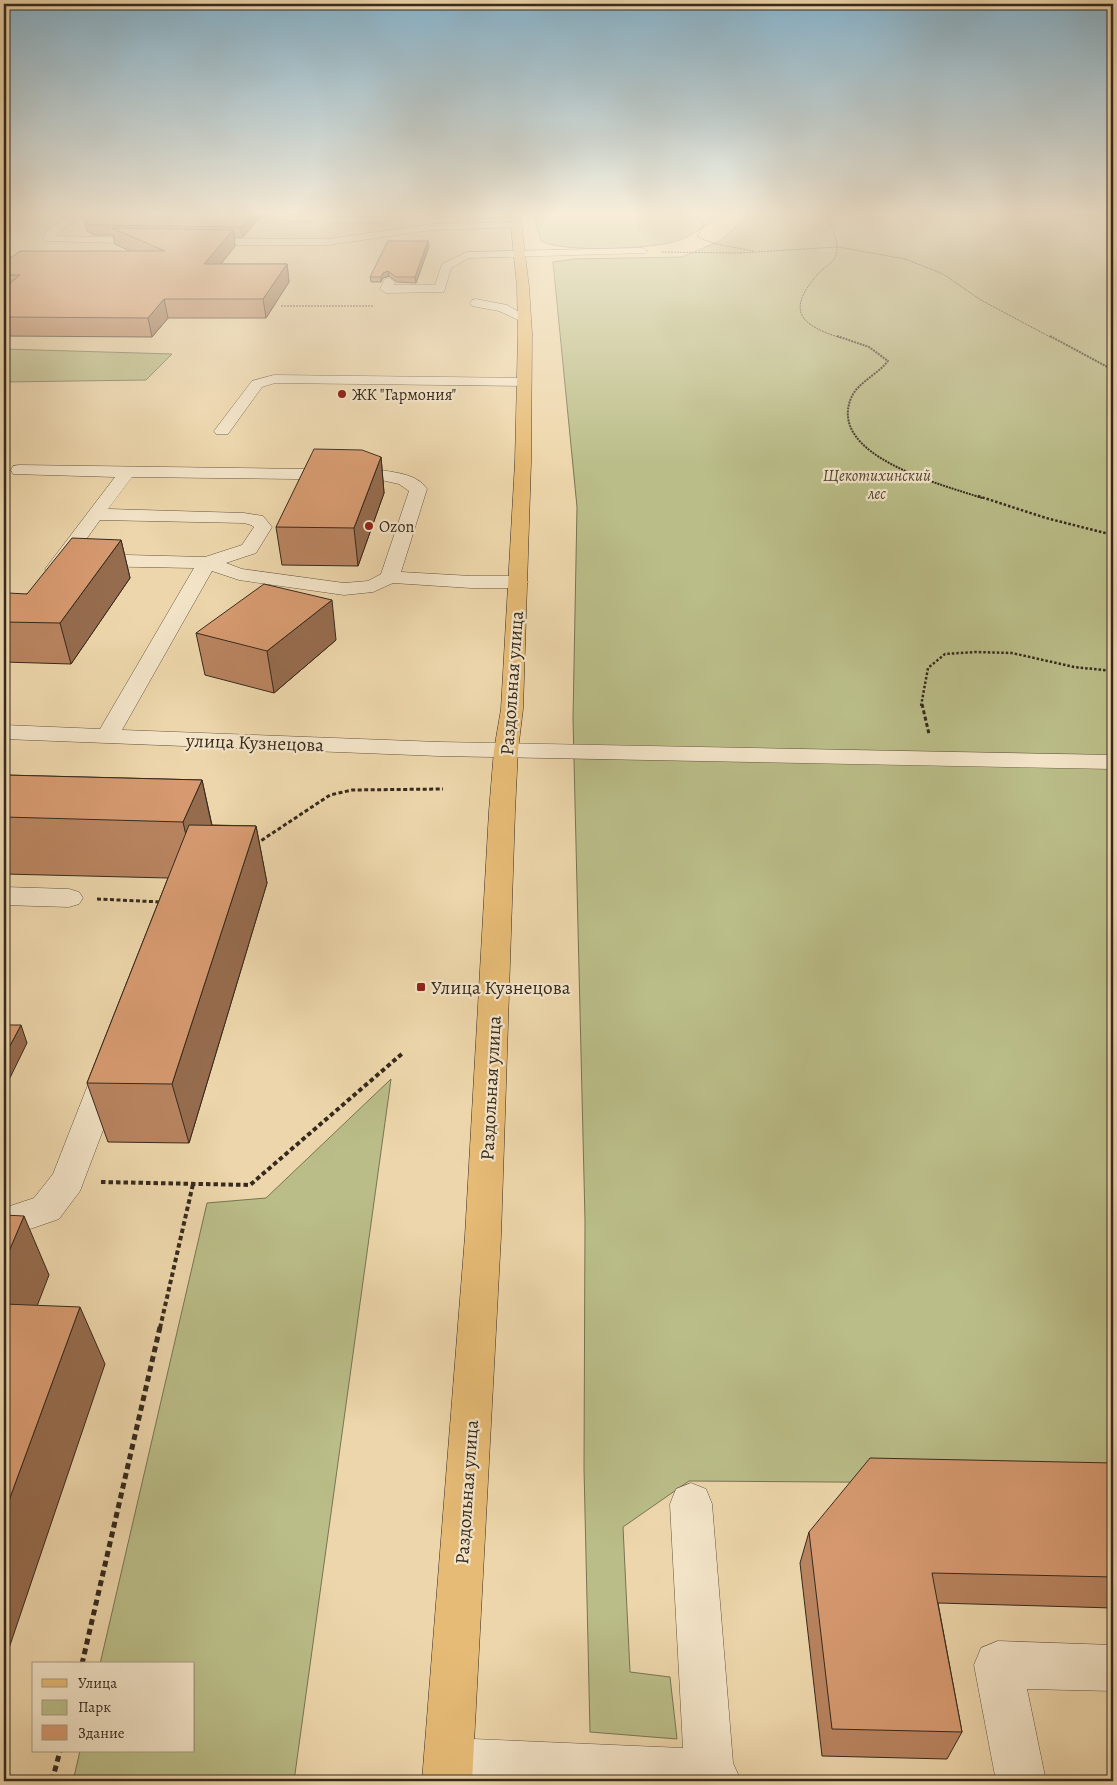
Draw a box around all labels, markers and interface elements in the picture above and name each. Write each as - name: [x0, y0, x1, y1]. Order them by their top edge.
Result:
- place label: ЖК "Гармония": [352, 384, 457, 406]
- marker: ЖК "Гармония": [336, 388, 348, 400]
- park label: Щекотихинский лес: [823, 465, 931, 505]
- place label: Ozon: [379, 516, 414, 538]
- marker: Ozon: [363, 520, 375, 532]
- street label: Раздольная улица: [494, 610, 530, 756]
- street label: улица Кузнецова: [184, 728, 325, 758]
- place label: Улица Кузнецова: [431, 975, 571, 1001]
- marker: Улица Кузнецова: [415, 981, 427, 993]
- street label: Раздольная улица: [474, 1015, 508, 1161]
- street label: Раздольная улица: [449, 1419, 485, 1565]
- legend: [32, 1662, 195, 1752]
- text: Улица: [78, 1673, 117, 1693]
- text: Парк: [78, 1697, 111, 1717]
- text: Здание: [78, 1723, 125, 1743]

